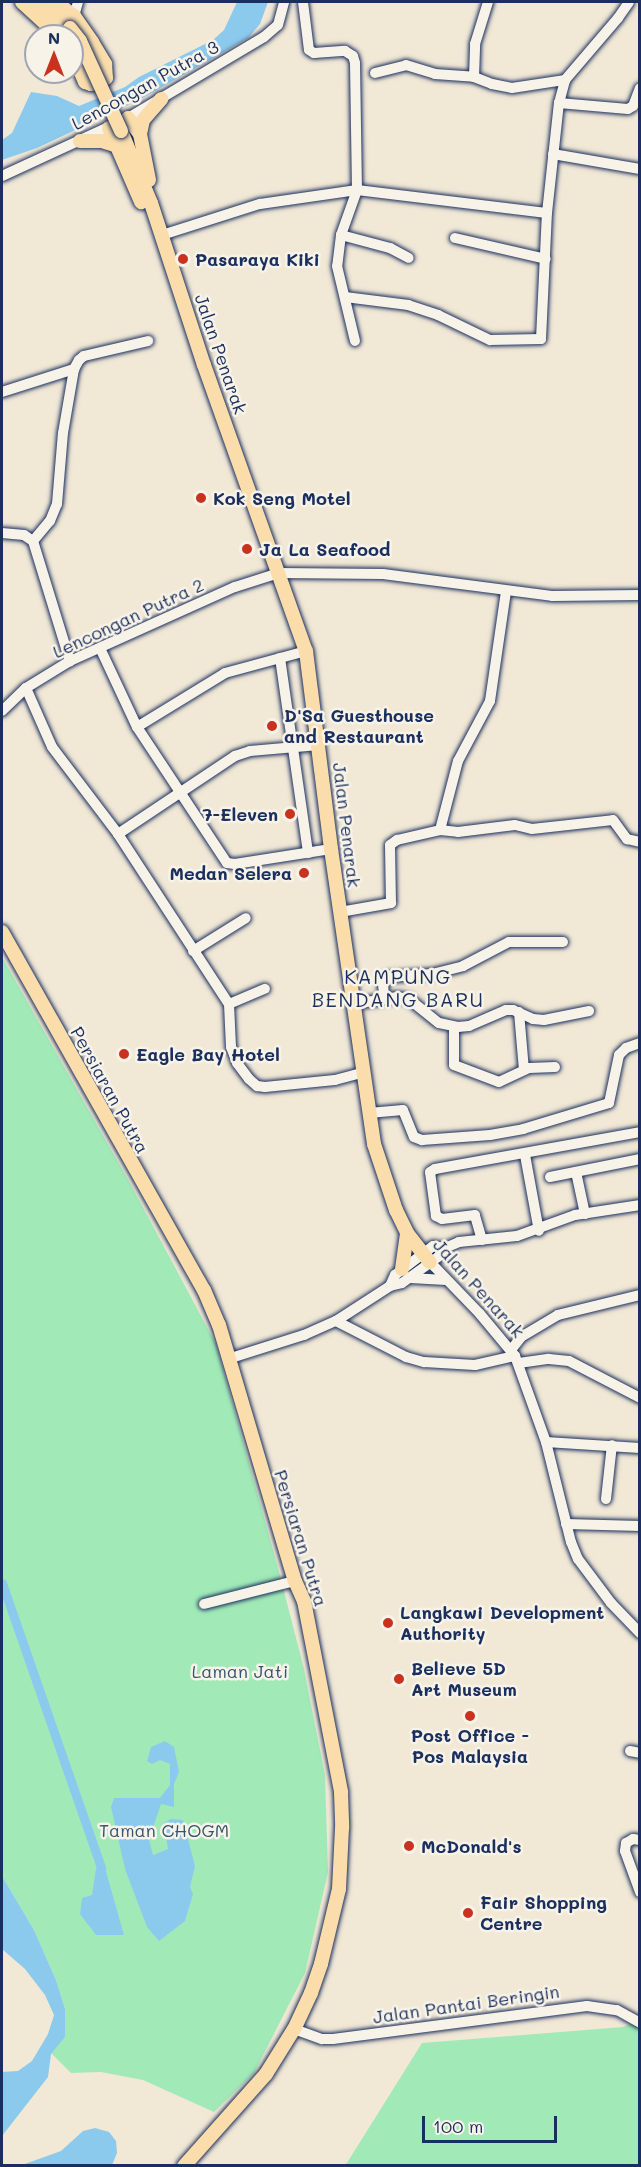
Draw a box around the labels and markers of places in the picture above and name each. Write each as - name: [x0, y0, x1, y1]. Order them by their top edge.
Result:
- place label: Pasaraya Kiki: [195, 248, 320, 270]
- marker: Pasaraya Kiki: [176, 252, 190, 266]
- place label: Kok Seng Motel: [213, 487, 351, 509]
- marker: Kok Seng Motel: [194, 491, 208, 505]
- place label: Ja La Seafood: [259, 538, 390, 560]
- marker: Ja La Seafood: [240, 542, 254, 556]
- place label: D'Sa Guesthouse and Restaurant: [284, 705, 434, 748]
- marker: D'Sa Guesthouse and Restaurant: [265, 719, 279, 733]
- place label: 7-Eleven: [202, 803, 278, 825]
- marker: 7-Eleven: [283, 807, 297, 821]
- place label: Medan Selera: [169, 862, 292, 884]
- marker: Medan Selera: [297, 866, 311, 880]
- place label: Eagle Bay Hotel: [136, 1043, 280, 1065]
- marker: Eagle Bay Hotel: [117, 1047, 131, 1061]
- place label: Langkawi Development Authority: [400, 1602, 604, 1644]
- marker: Langkawi Development Authority: [381, 1616, 395, 1630]
- place label: Believe 5D Art Museum: [411, 1658, 517, 1700]
- marker: Believe 5D Art Museum: [392, 1672, 406, 1686]
- marker: Post Office - Pos Malaysia: [463, 1709, 477, 1723]
- place label: Post Office - Pos Malaysia: [411, 1725, 529, 1768]
- place label: McDonald's: [421, 1835, 522, 1857]
- marker: McDonald's: [402, 1839, 416, 1853]
- place label: Fair Shopping Centre: [480, 1892, 607, 1934]
- marker: Fair Shopping Centre: [461, 1906, 475, 1920]

